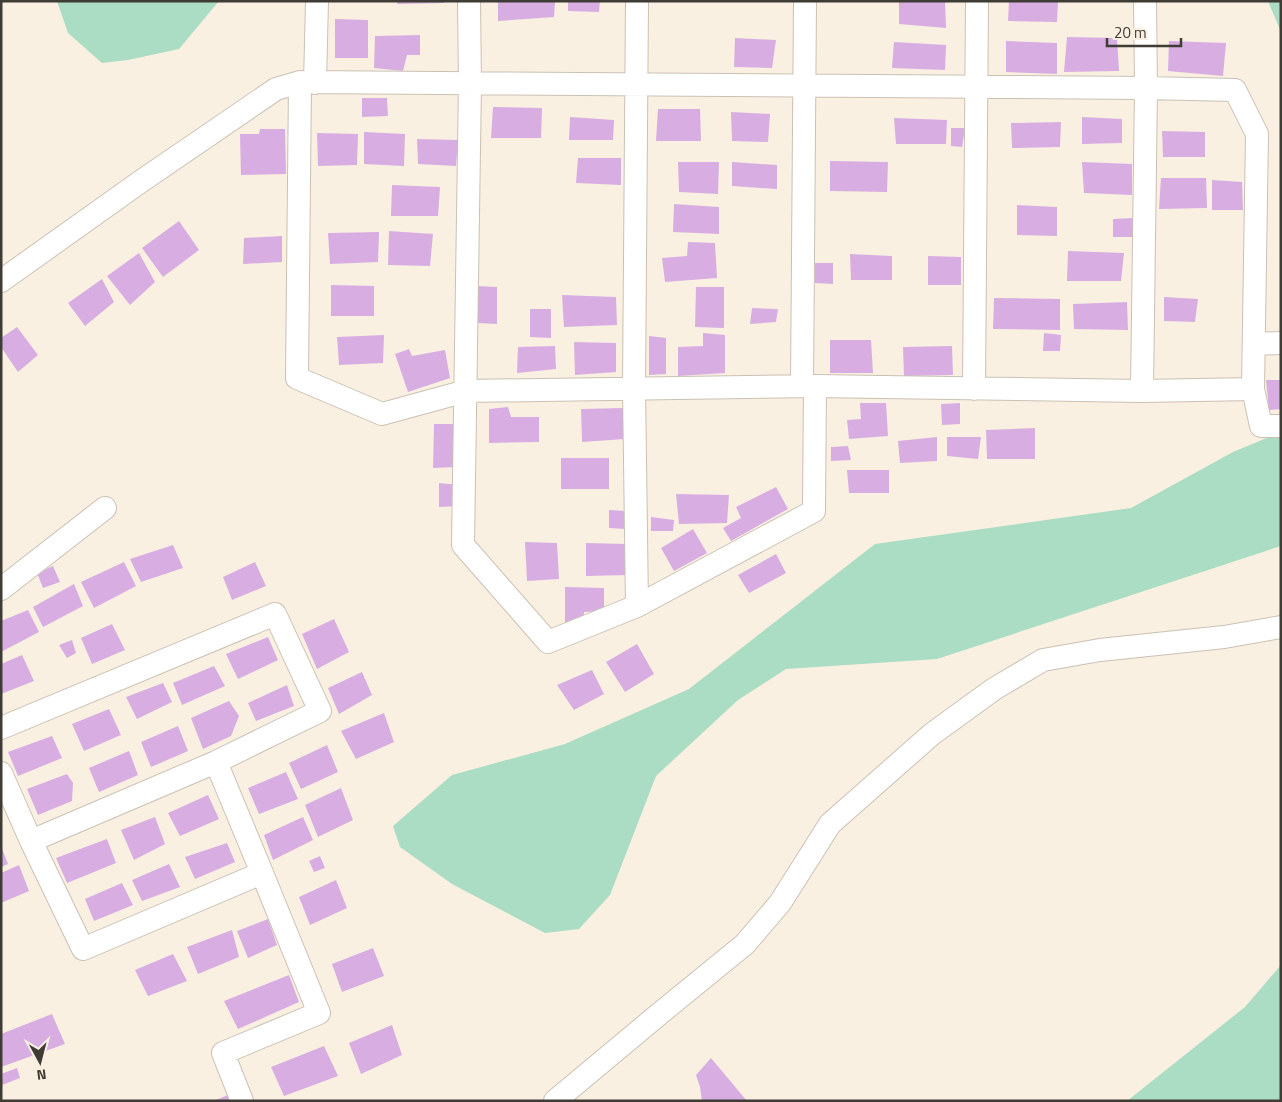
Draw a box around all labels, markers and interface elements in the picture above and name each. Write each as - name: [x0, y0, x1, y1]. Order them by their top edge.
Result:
- scale bar: [1107, 15, 1181, 47]
- text: 20 m: [1114, 21, 1147, 44]
- north arrow: [15, 1037, 65, 1087]
- text: N: [36, 1064, 48, 1086]

